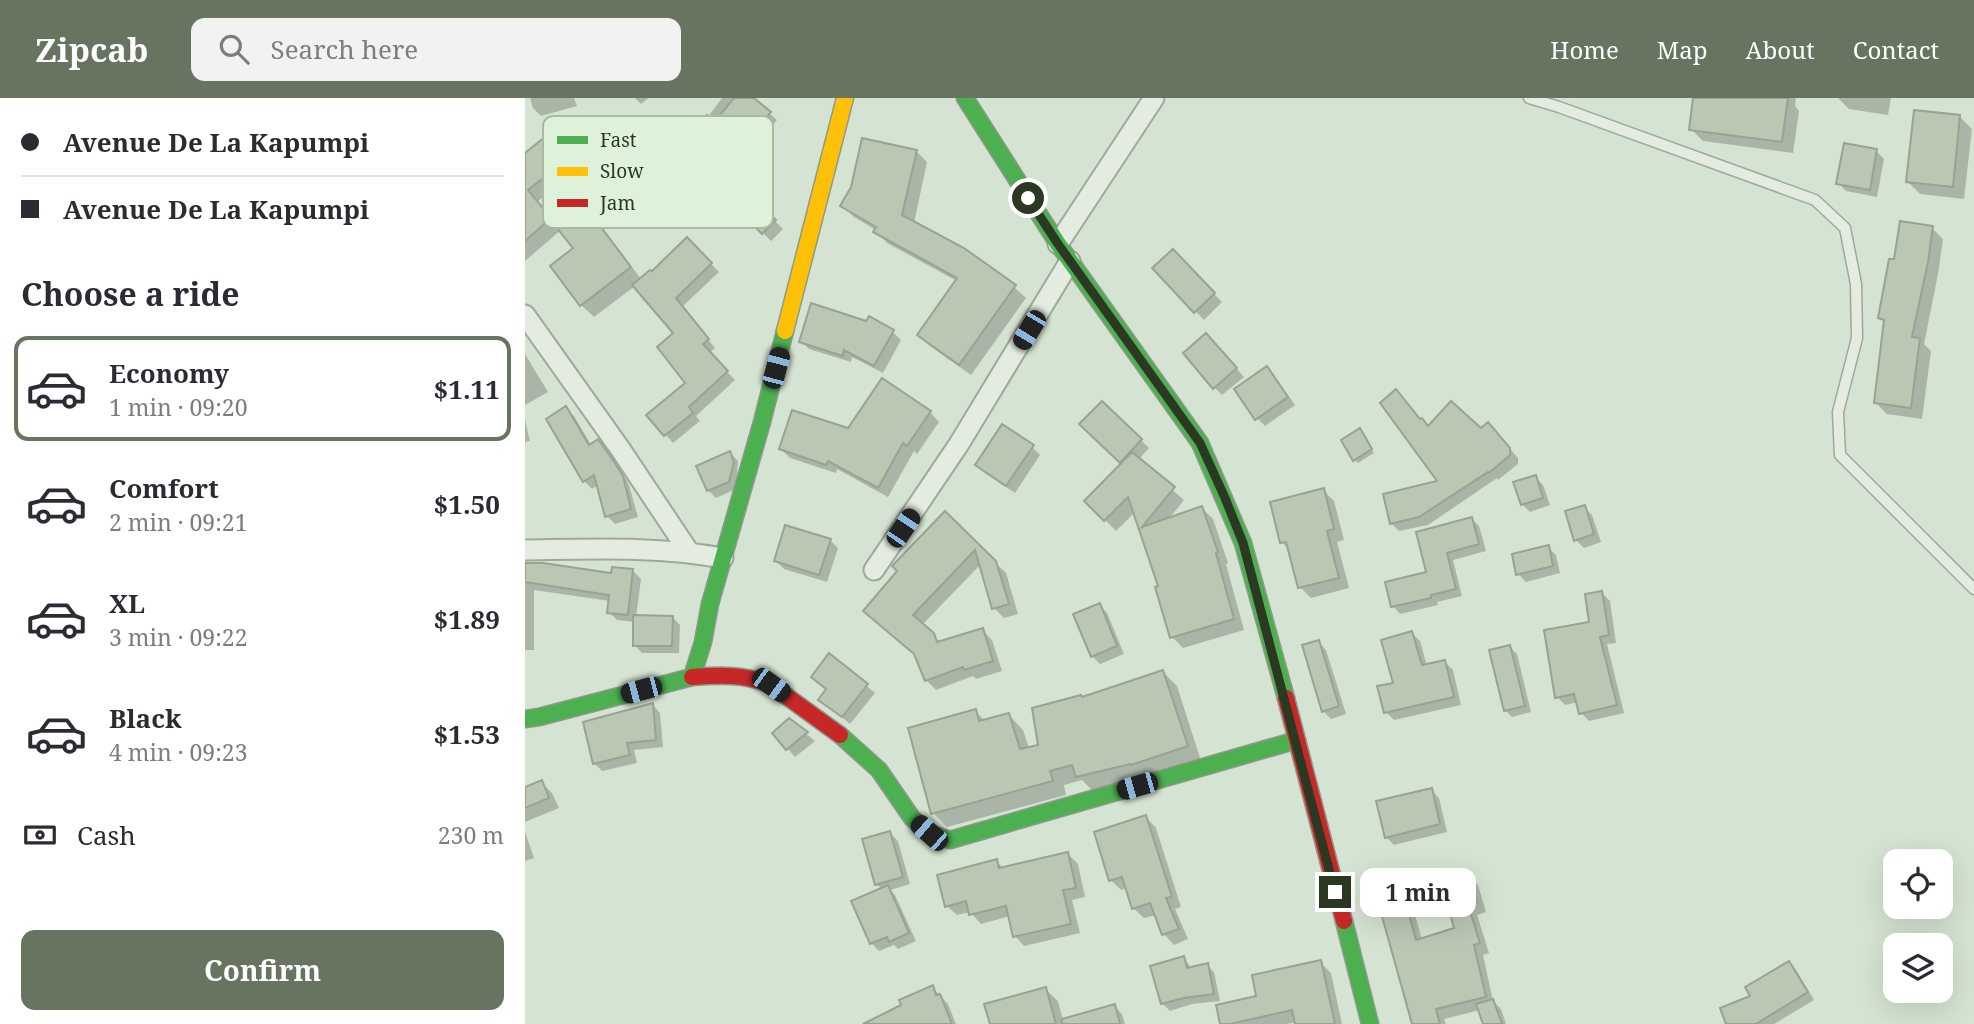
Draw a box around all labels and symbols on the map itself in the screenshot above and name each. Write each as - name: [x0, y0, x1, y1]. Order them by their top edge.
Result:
- legend: [543, 116, 773, 228]
- text: Fast: [600, 127, 637, 153]
- text: Slow: [600, 158, 644, 184]
- route start: [1012, 182, 1044, 214]
- text: Jam: [599, 190, 635, 216]
- car: [1010, 307, 1049, 353]
- car: [761, 345, 792, 391]
- car: [883, 505, 924, 551]
- car: [748, 664, 795, 706]
- car: [618, 674, 665, 706]
- car: [1114, 770, 1161, 802]
- car: [907, 811, 952, 855]
- callout: 1 min: [1359, 868, 1475, 916]
- route end: [1319, 876, 1351, 908]

